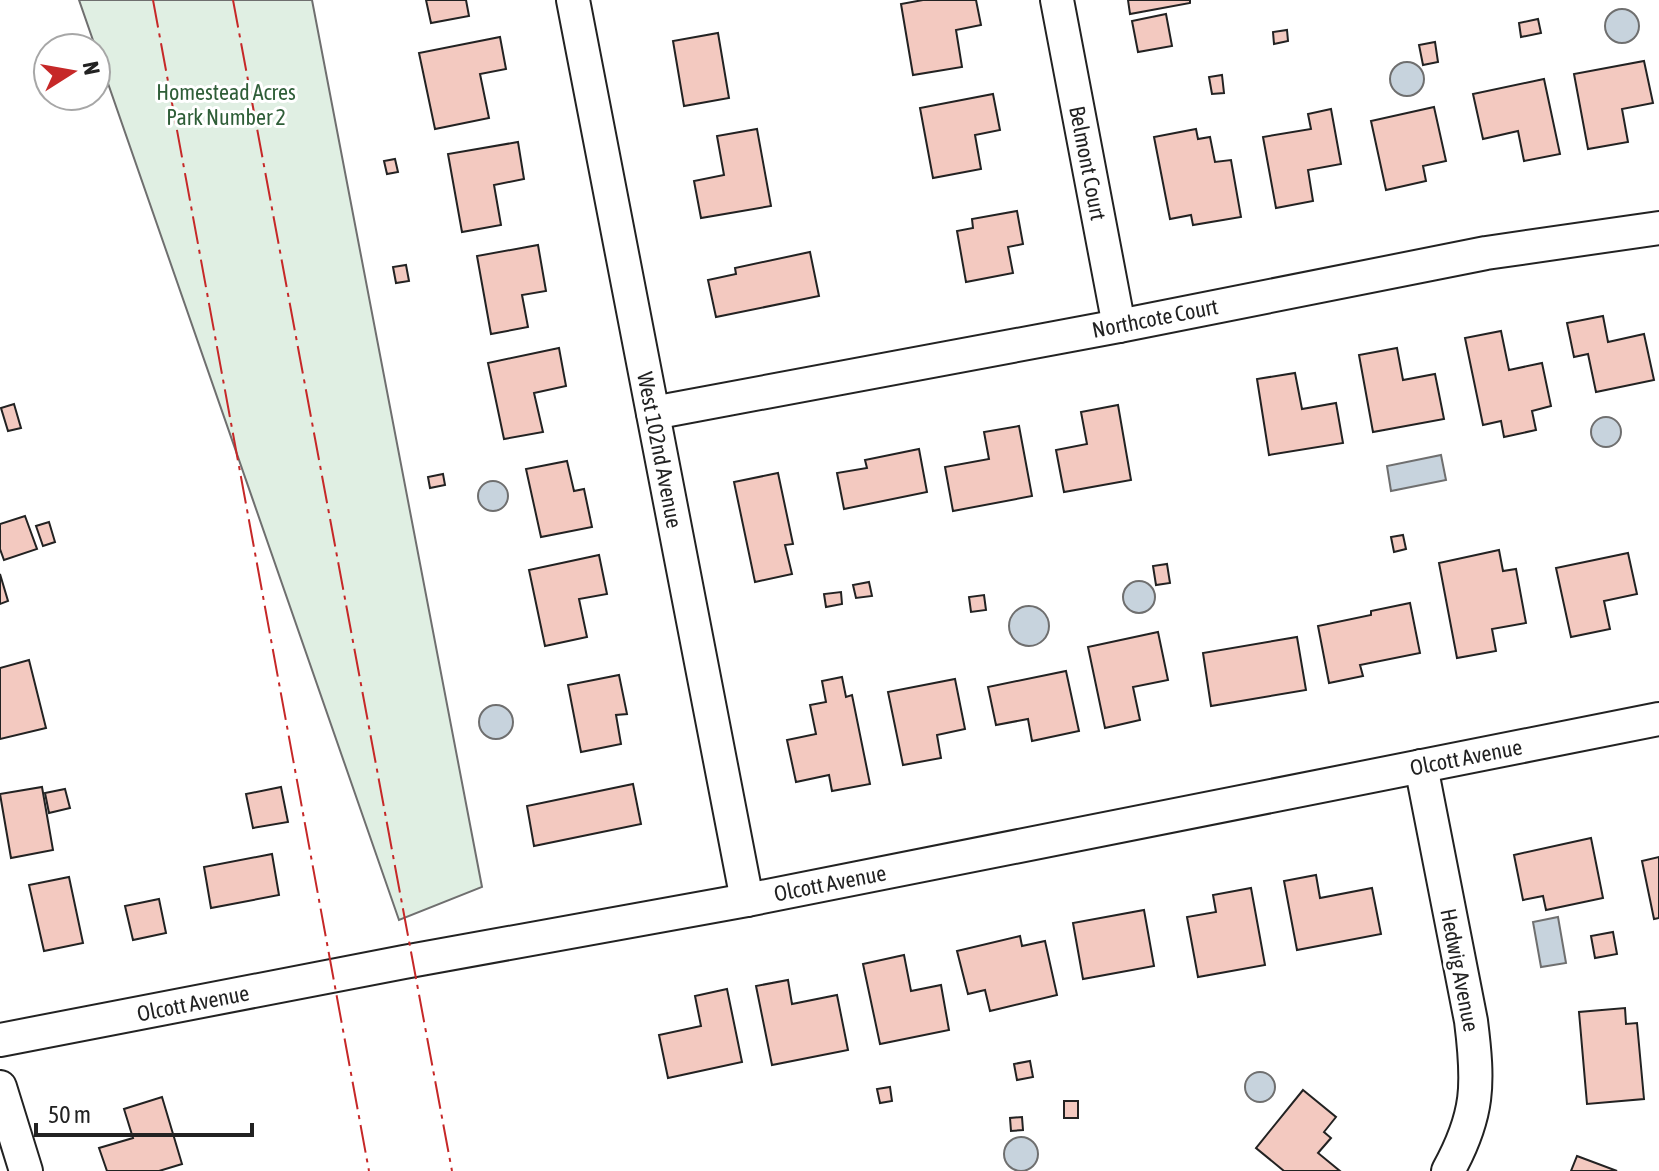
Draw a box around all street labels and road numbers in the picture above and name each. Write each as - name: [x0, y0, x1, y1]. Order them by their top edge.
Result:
- street label: Belmont Court: [1064, 104, 1112, 222]
- street label: Northcote Court: [1090, 293, 1220, 343]
- street label: West 102nd Avenue: [632, 370, 688, 530]
- street label: Olcott Avenue: [1408, 733, 1524, 781]
- street label: Olcott Avenue: [772, 859, 888, 907]
- street label: Hedwig Avenue: [1435, 906, 1485, 1034]
- street label: Olcott Avenue: [135, 979, 251, 1027]

